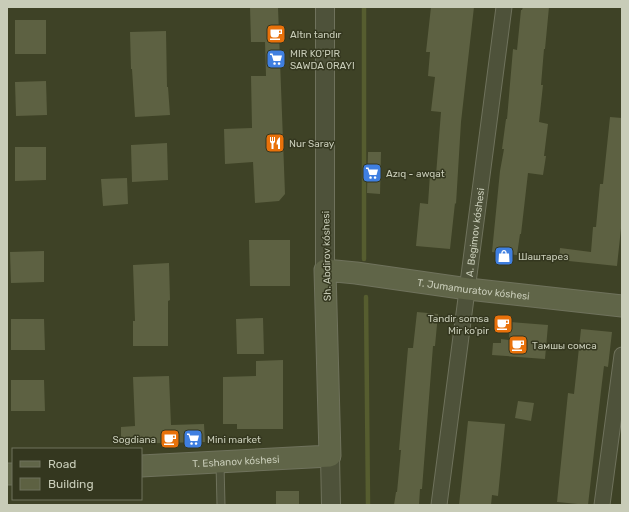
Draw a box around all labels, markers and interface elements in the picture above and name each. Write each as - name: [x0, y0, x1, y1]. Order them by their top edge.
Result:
- cafe icon: Altın tandır: [265, 23, 287, 45]
- place label: Altın tandır: [290, 29, 342, 41]
- supermarket icon: MIR KO'PIR SAWDA ORAYI: [265, 48, 287, 70]
- place label: MIR KO'PIR SAWDA ORAYI: [290, 48, 355, 72]
- restaurant icon: Nur Saray: [264, 132, 286, 154]
- place label: Nur Saray: [289, 138, 335, 150]
- supermarket icon: Azıq - awqat: [361, 162, 383, 184]
- place label: Azıq - awqat: [386, 168, 445, 180]
- street label: A. Begimov kóshesi: [464, 187, 487, 278]
- street label: Sh. Abdirov kóshesi: [320, 211, 334, 301]
- shop icon: Шаштарез: [493, 245, 515, 267]
- place label: Шаштарез: [518, 251, 568, 263]
- street label: T. Jumamuratov kóshesi: [416, 277, 530, 303]
- place label: Tandir somsa Mir ko'pir: [428, 313, 489, 337]
- cafe icon: Tandir somsa Mir ko'pir: [492, 313, 514, 335]
- cafe icon: Тамшы сомса: [507, 334, 529, 356]
- place label: Тамшы сомса: [532, 340, 597, 352]
- cafe icon: Sogdiana: [159, 428, 181, 450]
- supermarket icon: Mini market: [182, 428, 204, 450]
- place label: Sogdiana: [113, 434, 156, 446]
- place label: Mini market: [207, 434, 261, 446]
- legend: [12, 448, 142, 500]
- street label: T. Eshanov kóshesi: [192, 454, 280, 470]
- text: Road: [48, 457, 76, 471]
- text: Building: [48, 477, 94, 491]

